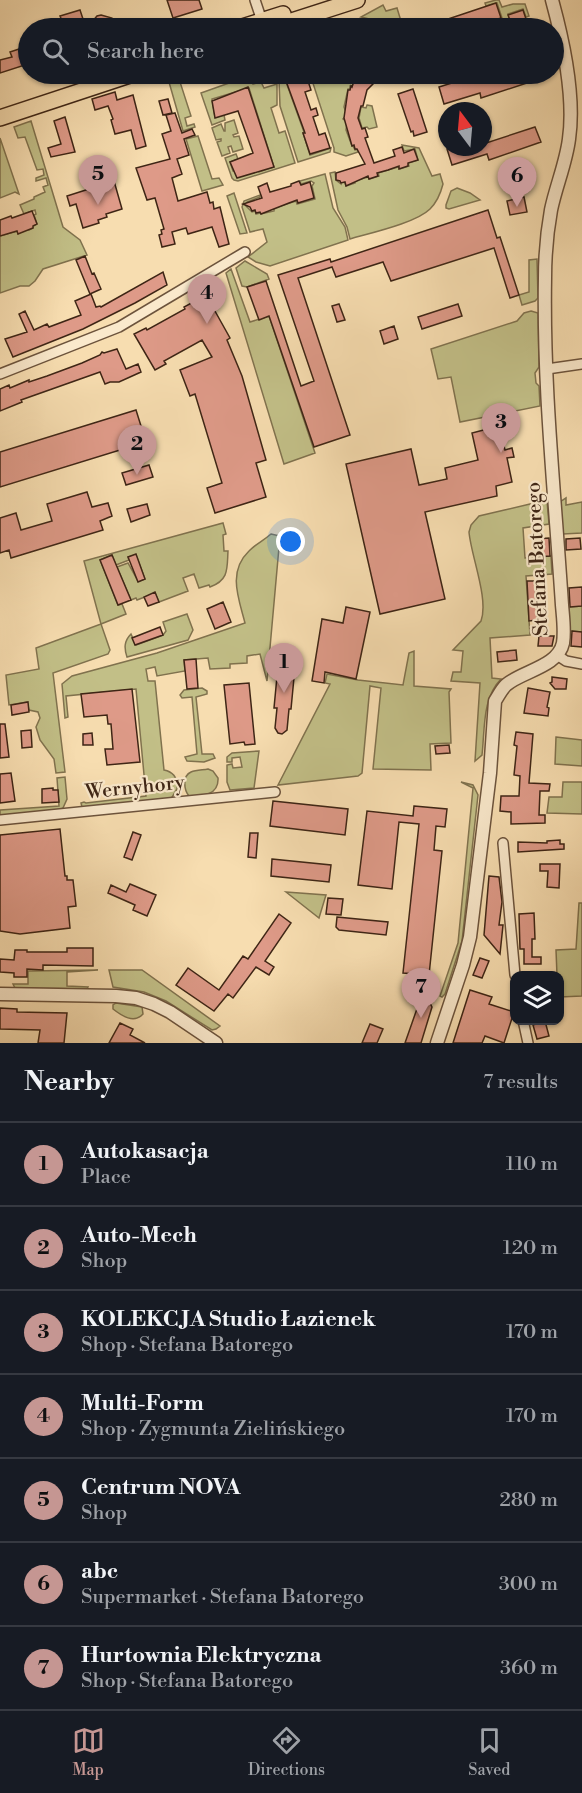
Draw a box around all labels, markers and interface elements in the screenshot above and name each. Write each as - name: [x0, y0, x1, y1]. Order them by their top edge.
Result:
- search box: [18, 18, 564, 84]
- icon: search: [39, 35, 72, 68]
- text: Search here: [87, 38, 204, 65]
- north arrow: [438, 102, 492, 156]
- pin: 5: [78, 156, 118, 205]
- pin: 6: [498, 158, 536, 207]
- pin: 4: [188, 274, 226, 324]
- pin: 3: [482, 404, 520, 453]
- pin: 2: [118, 426, 156, 475]
- street label: Stefana Batorego: [521, 481, 555, 637]
- your location: [276, 527, 305, 556]
- pin: 1: [264, 644, 304, 693]
- street label: Wernyhory: [83, 770, 186, 806]
- pin: 7: [402, 968, 440, 1018]
- map controls: [510, 971, 564, 1025]
- button: layers: [510, 971, 564, 1025]
- text: Nearby: [24, 1066, 114, 1098]
- text: 7 results: [483, 1070, 558, 1095]
- text: Autokasacja: [81, 1138, 209, 1165]
- text: 1: [39, 1152, 48, 1177]
- text: 110 m: [506, 1152, 558, 1177]
- text: Place: [81, 1165, 131, 1190]
- text: Auto-Mech: [81, 1222, 197, 1249]
- text: 2: [37, 1236, 50, 1261]
- text: 120 m: [503, 1236, 558, 1261]
- text: Shop: [81, 1249, 127, 1274]
- text: KOLEKCJA Studio Łazienek: [81, 1306, 376, 1333]
- text: 3: [37, 1320, 50, 1345]
- text: 170 m: [506, 1320, 558, 1345]
- text: Shop · Stefana Batorego: [81, 1333, 293, 1358]
- text: Multi-Form: [81, 1390, 204, 1417]
- text: 4: [37, 1404, 50, 1429]
- text: 170 m: [506, 1404, 558, 1429]
- text: Shop · Zygmunta Zielińskiego: [81, 1417, 345, 1442]
- text: Centrum NOVA: [81, 1474, 241, 1501]
- text: 5: [37, 1488, 50, 1513]
- text: 280 m: [499, 1488, 558, 1513]
- text: Shop: [81, 1501, 127, 1526]
- text: abc: [81, 1558, 118, 1585]
- text: 6: [37, 1572, 50, 1597]
- text: 300 m: [499, 1572, 558, 1597]
- text: Supermarket · Stefana Batorego: [81, 1585, 364, 1610]
- text: Hurtownia Elektryczna: [81, 1642, 321, 1669]
- text: 7: [38, 1656, 49, 1681]
- text: 360 m: [500, 1656, 558, 1681]
- text: Shop · Stefana Batorego: [81, 1669, 293, 1694]
- tab: Map: [72, 1724, 105, 1780]
- tab: Directions: [248, 1724, 325, 1780]
- tab: Saved: [468, 1724, 510, 1780]

